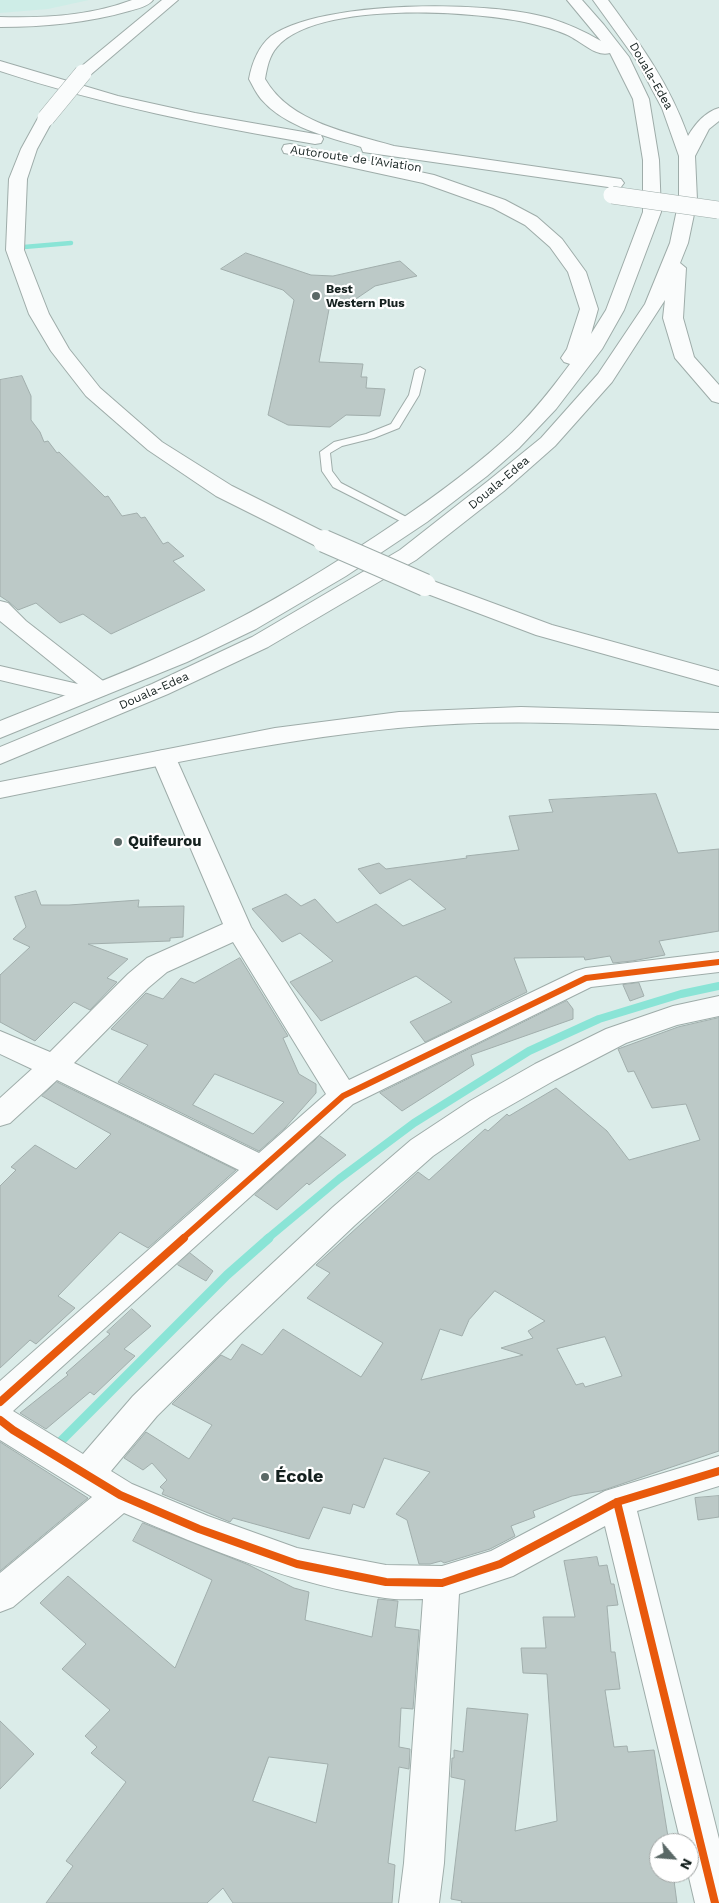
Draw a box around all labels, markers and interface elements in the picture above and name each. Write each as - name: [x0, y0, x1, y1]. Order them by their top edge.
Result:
- street label: Douala-Edea: [626, 40, 676, 112]
- street label: Autoroute de l'Aviation: [289, 143, 423, 175]
- place label: Best Western Plus: [326, 282, 405, 310]
- marker: Best Western Plus: [310, 290, 322, 302]
- street label: Douala-Edea: [466, 453, 532, 513]
- street label: Douala-Edea: [117, 669, 191, 713]
- place label: Quifeurou: [128, 833, 201, 851]
- marker: Quifeurou: [112, 836, 124, 848]
- place label: École: [275, 1466, 324, 1488]
- marker: École: [259, 1471, 271, 1483]
- north arrow: [649, 1833, 699, 1883]
- text: N: [677, 1856, 696, 1873]

